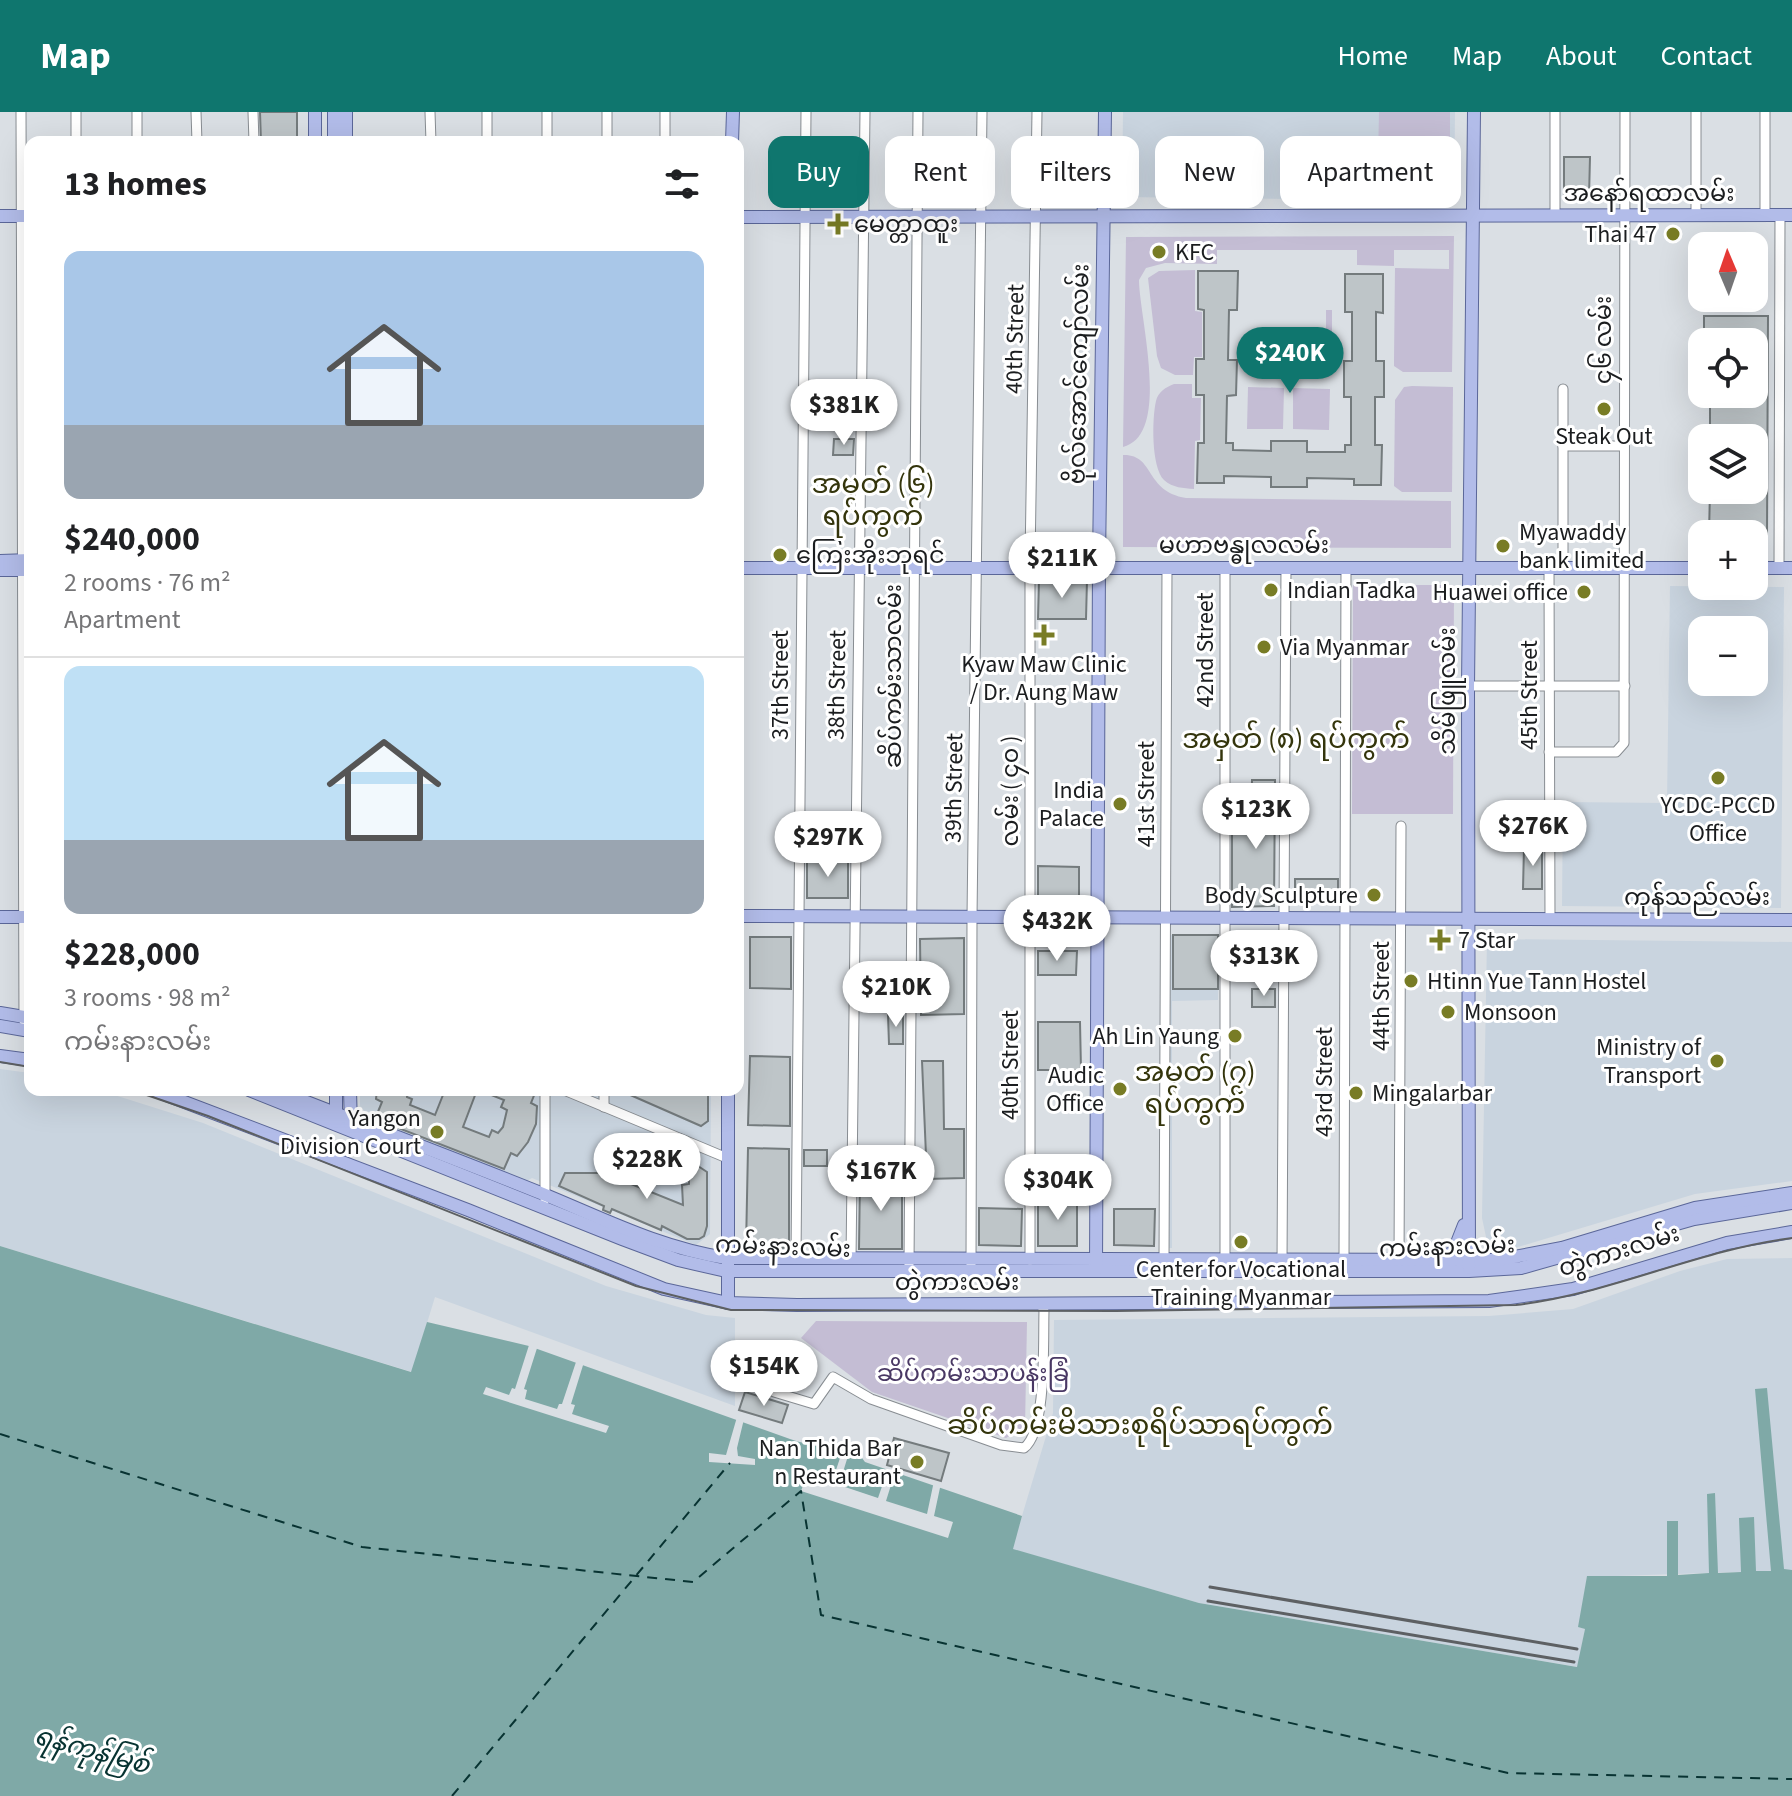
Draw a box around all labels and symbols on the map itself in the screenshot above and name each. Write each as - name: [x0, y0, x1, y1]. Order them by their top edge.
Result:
- street label: အနော်ရထာလမ်း: [1563, 176, 1735, 212]
- place label: မေတ္တာထူး: [854, 207, 958, 243]
- marker: မေတ္တာထူး: [829, 215, 847, 233]
- place label: Thai 47: [1584, 217, 1657, 252]
- marker: Thai 47: [1664, 225, 1682, 243]
- north arrow: [1688, 232, 1768, 312]
- place label: KFC: [1175, 235, 1214, 270]
- marker: KFC: [1150, 243, 1168, 261]
- street label: ဗိုလ်အောင်ကျော်လမ်း: [1060, 263, 1099, 485]
- street label: 40th Street: [997, 284, 1033, 394]
- street label: ၄၆ လမ်း: [1586, 296, 1622, 384]
- pin: $240K: [1234, 327, 1346, 395]
- pin: $381K: [788, 379, 900, 447]
- marker: Steak Out: [1595, 400, 1613, 418]
- place label: Steak Out: [1555, 419, 1653, 454]
- district label: အမှတ် (၆) ရပ်ကွက်: [811, 464, 935, 538]
- place label: Myawaddy bank limited: [1519, 515, 1645, 578]
- street label: မဟာဗန္ဓုလလမ်း: [1159, 528, 1329, 564]
- pin: $211K: [1006, 532, 1118, 600]
- marker: Myawaddy bank limited: [1494, 537, 1512, 555]
- place label: ကြေးအိုးဘုရင်: [796, 538, 945, 574]
- marker: ကြေးအိုးဘုရင်: [771, 546, 789, 564]
- place label: Indian Tadka: [1287, 573, 1416, 608]
- place label: Huawei office: [1432, 575, 1568, 610]
- marker: Indian Tadka: [1262, 581, 1280, 599]
- marker: Huawei office: [1575, 583, 1593, 601]
- street label: ဆိပ်ကမ်းသာလမ်း: [876, 584, 911, 768]
- street label: 42nd Street: [1188, 592, 1223, 708]
- marker: Kyaw Maw Clinic / Dr. Aung Maw: [1033, 624, 1055, 646]
- street label: သိမ်ဖြူလမ်း: [1430, 627, 1466, 755]
- street label: 37th Street: [763, 630, 798, 740]
- street label: 38th Street: [819, 630, 855, 740]
- place label: Via Myanmar: [1280, 630, 1410, 665]
- marker: Via Myanmar: [1255, 638, 1273, 656]
- street label: 45th Street: [1512, 640, 1547, 750]
- place label: Kyaw Maw Clinic / Dr. Aung Maw: [961, 647, 1127, 710]
- district label: အမှတ် (၈) ရပ်ကွက်: [1182, 719, 1410, 761]
- street label: 39th Street: [936, 733, 972, 843]
- street label: လမ်း ( ၄၀ ): [993, 736, 1029, 846]
- street label: 41st Street: [1129, 741, 1164, 847]
- marker: YCDC-PCCD Office: [1709, 769, 1727, 787]
- place label: India Palace: [1039, 773, 1104, 836]
- pin: $123K: [1200, 783, 1312, 851]
- place label: YCDC-PCCD Office: [1659, 788, 1776, 851]
- marker: India Palace: [1111, 795, 1129, 813]
- pin: $276K: [1477, 800, 1589, 868]
- pin: $297K: [772, 811, 884, 879]
- place label: Body Sculpture: [1205, 878, 1358, 913]
- street label: ကုန်သည်လမ်း: [1624, 880, 1770, 916]
- marker: Body Sculpture: [1365, 886, 1383, 904]
- pin: $432K: [1001, 895, 1113, 963]
- place label: 7 Star: [1458, 923, 1516, 958]
- marker: 7 Star: [1429, 929, 1451, 951]
- pin: $313K: [1208, 930, 1320, 998]
- street label: 44th Street: [1364, 941, 1399, 1051]
- pin: $210K: [840, 961, 952, 1029]
- place label: Htinn Yue Tann Hostel: [1427, 964, 1646, 999]
- marker: Htinn Yue Tann Hostel: [1402, 972, 1420, 990]
- place label: Monsoon: [1464, 995, 1557, 1030]
- marker: Monsoon: [1439, 1003, 1457, 1021]
- street label: 40th Street: [993, 1010, 1028, 1120]
- place label: Ah Lin Yaung: [1092, 1019, 1219, 1054]
- marker: Ah Lin Yaung: [1226, 1027, 1244, 1045]
- street label: 43rd Street: [1307, 1027, 1342, 1137]
- place label: Ministry of Transport: [1596, 1030, 1702, 1093]
- district label: အမှတ် (၇) ရပ်ကွက်: [1135, 1052, 1255, 1126]
- marker: Ministry of Transport: [1708, 1052, 1726, 1070]
- place label: Audic Office: [1046, 1058, 1104, 1121]
- place label: Mingalarbar: [1372, 1076, 1493, 1111]
- marker: Audic Office: [1111, 1080, 1129, 1098]
- marker: Mingalarbar: [1347, 1084, 1365, 1102]
- place label: Yangon Division Court: [280, 1101, 421, 1164]
- marker: Yangon Division Court: [428, 1123, 446, 1141]
- pin: $228K: [591, 1133, 703, 1201]
- pin: $167K: [825, 1145, 937, 1213]
- pin: $304K: [1002, 1154, 1114, 1222]
- street label: တွဲကားလမ်း: [1554, 1216, 1684, 1286]
- street label: ကမ်းနားလမ်း: [714, 1227, 852, 1268]
- street label: ကမ်းနားလမ်း: [1378, 1227, 1516, 1268]
- marker: Center for Vocational Training Myanmar: [1232, 1233, 1250, 1251]
- place label: Center for Vocational Training Myanmar: [1136, 1252, 1346, 1315]
- street label: တွဲကားလမ်း: [895, 1265, 1019, 1300]
- pin: $154K: [708, 1340, 820, 1408]
- park label: ဆိပ်ကမ်းသာပန်းခြံ: [877, 1356, 1069, 1392]
- district label: ဆိပ်ကမ်းမိသားစုရိပ်သာရပ်ကွက်: [947, 1405, 1333, 1447]
- place label: Nan Thida Bar n Restaurant: [759, 1431, 902, 1494]
- marker: Nan Thida Bar n Restaurant: [908, 1453, 926, 1471]
- water label: ရန်ကုန်မြစ်: [30, 1717, 156, 1787]

